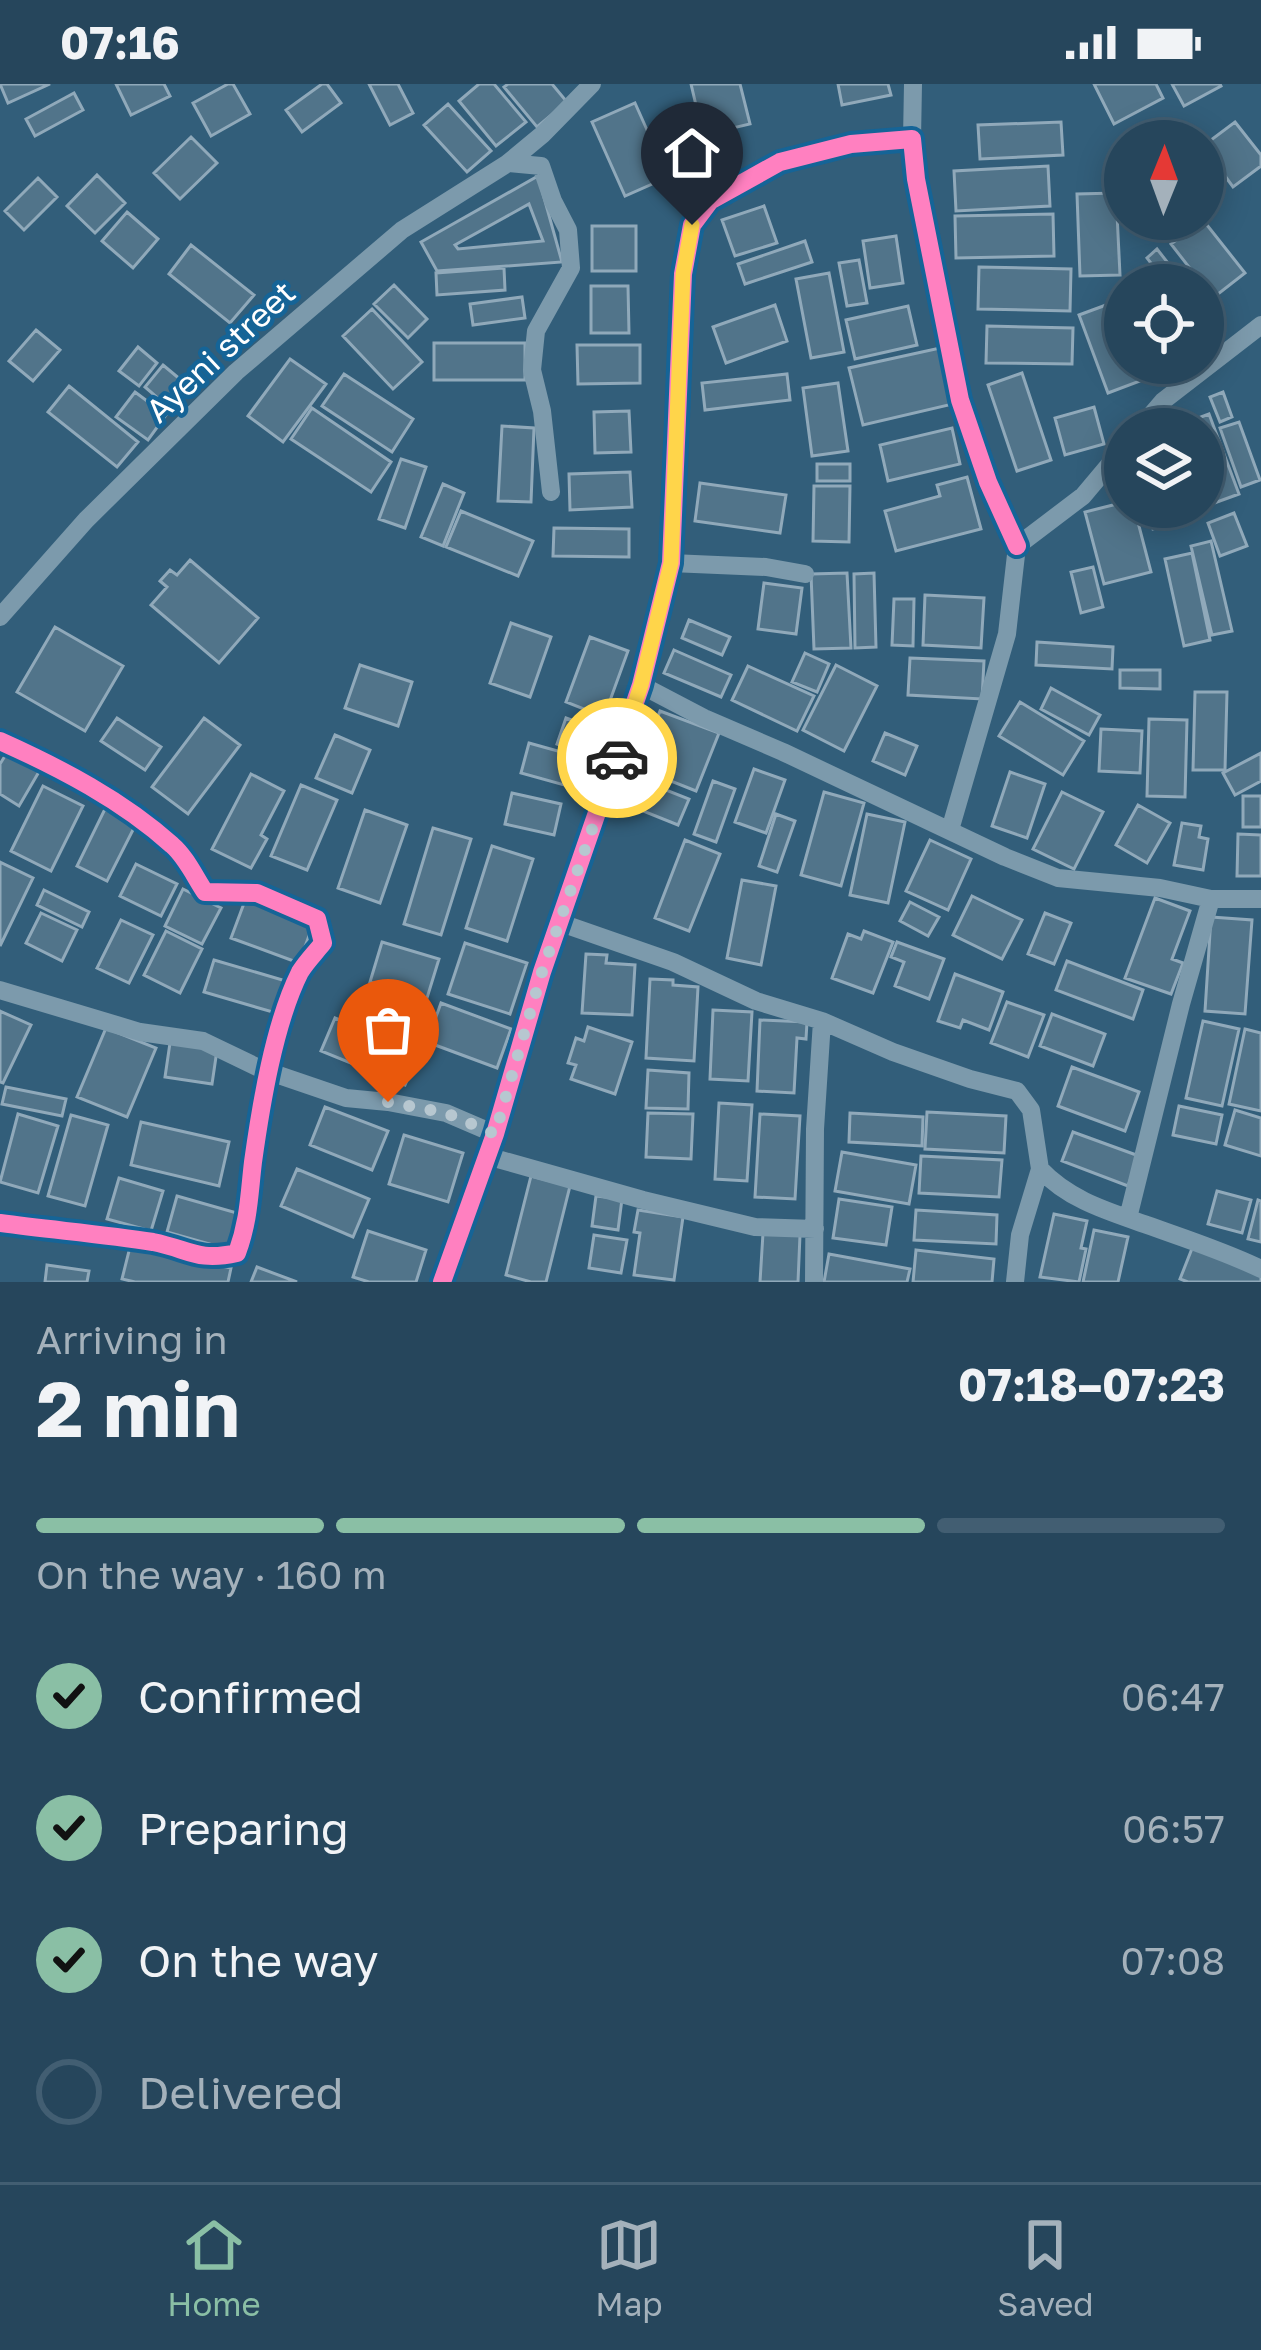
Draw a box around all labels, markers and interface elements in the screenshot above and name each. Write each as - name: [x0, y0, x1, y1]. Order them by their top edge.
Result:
- text: 07:16: [60, 15, 180, 69]
- pin: [641, 102, 743, 225]
- icon: home: [659, 120, 725, 186]
- north arrow: [1104, 120, 1224, 240]
- map controls: [1104, 120, 1224, 528]
- button: locate: [1104, 264, 1224, 384]
- street label: Ayeni street: [138, 272, 302, 430]
- button: layers: [1104, 408, 1224, 528]
- courier: [557, 698, 677, 818]
- icon: car: [584, 725, 650, 791]
- pin: [337, 979, 439, 1102]
- icon: bag: [355, 997, 421, 1063]
- text: Arriving in: [36, 1316, 227, 1363]
- text: 07:18–07:23: [958, 1357, 1225, 1411]
- text: 2 min: [36, 1361, 240, 1454]
- text: On the way · 160 m: [36, 1551, 387, 1598]
- icon: check: [36, 1663, 102, 1729]
- text: Confirmed: [138, 1669, 363, 1723]
- text: 06:47: [1121, 1673, 1225, 1720]
- icon: check: [36, 1795, 102, 1861]
- text: Preparing: [138, 1801, 349, 1855]
- text: 06:57: [1122, 1805, 1225, 1852]
- icon: check: [36, 1927, 102, 1993]
- text: On the way: [138, 1933, 379, 1987]
- text: 07:08: [1120, 1937, 1225, 1984]
- text: Delivered: [138, 2065, 343, 2119]
- tab: Home: [167, 2212, 261, 2323]
- tab: Map: [595, 2212, 663, 2323]
- tab: Saved: [997, 2212, 1094, 2323]

